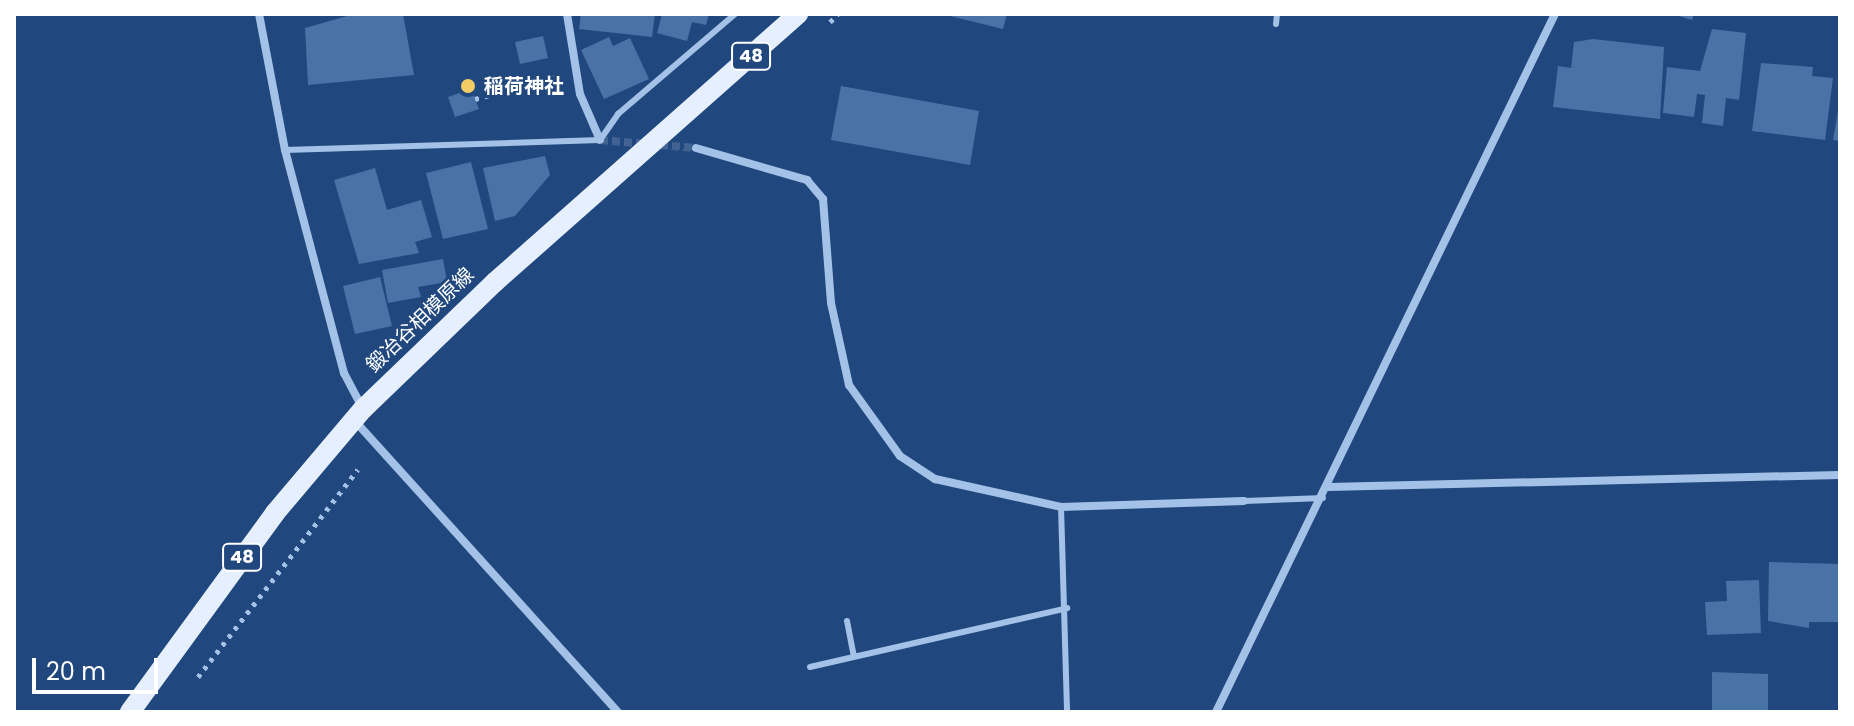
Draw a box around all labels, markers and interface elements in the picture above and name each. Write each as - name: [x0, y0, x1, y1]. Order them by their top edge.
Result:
- road number: 48: [731, 42, 771, 70]
- place label: 稲荷神社: [484, 74, 564, 98]
- marker: 稲荷神社: [459, 77, 477, 95]
- street label: 鍛冶谷相模原線: [361, 263, 479, 377]
- road number: 48: [222, 543, 262, 571]
- scale bar: [36, 642, 162, 692]
- text: 20 m: [46, 655, 106, 688]

